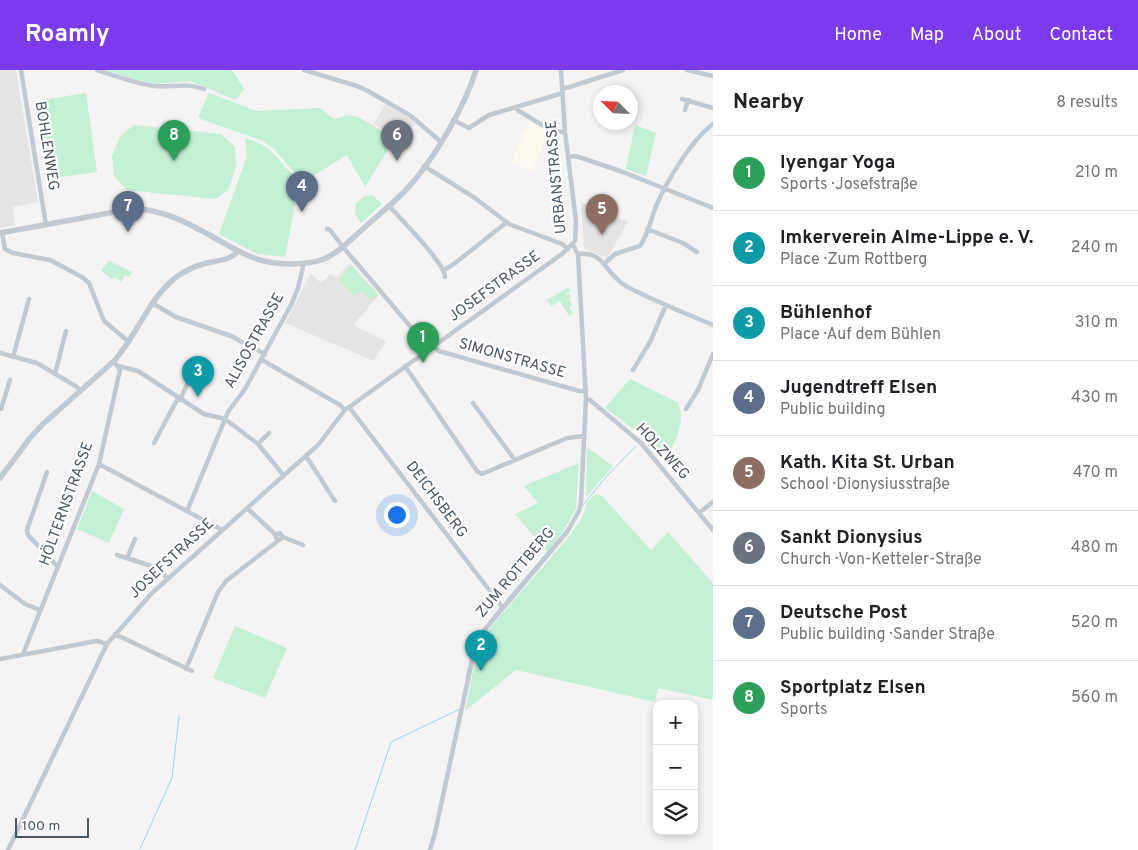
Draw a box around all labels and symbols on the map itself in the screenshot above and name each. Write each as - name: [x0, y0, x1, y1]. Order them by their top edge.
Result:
- north arrow: [593, 85, 638, 130]
- street label: BOHLENWEG: [30, 100, 62, 192]
- street label: URBANSTRASSE: [543, 119, 571, 235]
- pin: 8: [158, 120, 190, 161]
- pin: 6: [381, 120, 413, 161]
- pin: 4: [286, 171, 318, 212]
- pin: 7: [112, 191, 144, 232]
- pin: 5: [586, 194, 618, 235]
- street label: JOSEFSTRASSE: [445, 247, 545, 327]
- street label: ALISOSTRASSE: [221, 290, 289, 392]
- pin: 1: [407, 322, 439, 363]
- street label: SIMONSTRASSE: [456, 335, 568, 383]
- pin: 3: [182, 356, 214, 397]
- street label: HOLZWEG: [631, 420, 693, 484]
- street label: HÖLTERNSTRASSE: [35, 439, 98, 569]
- street label: DEICHSBERG: [401, 458, 471, 542]
- your location: [384, 502, 410, 528]
- street label: JOSEFSTRASSE: [126, 515, 218, 603]
- street label: ZUM ROTTBERG: [473, 524, 559, 622]
- pin: 2: [465, 630, 497, 671]
- scale bar: [15, 815, 89, 838]

